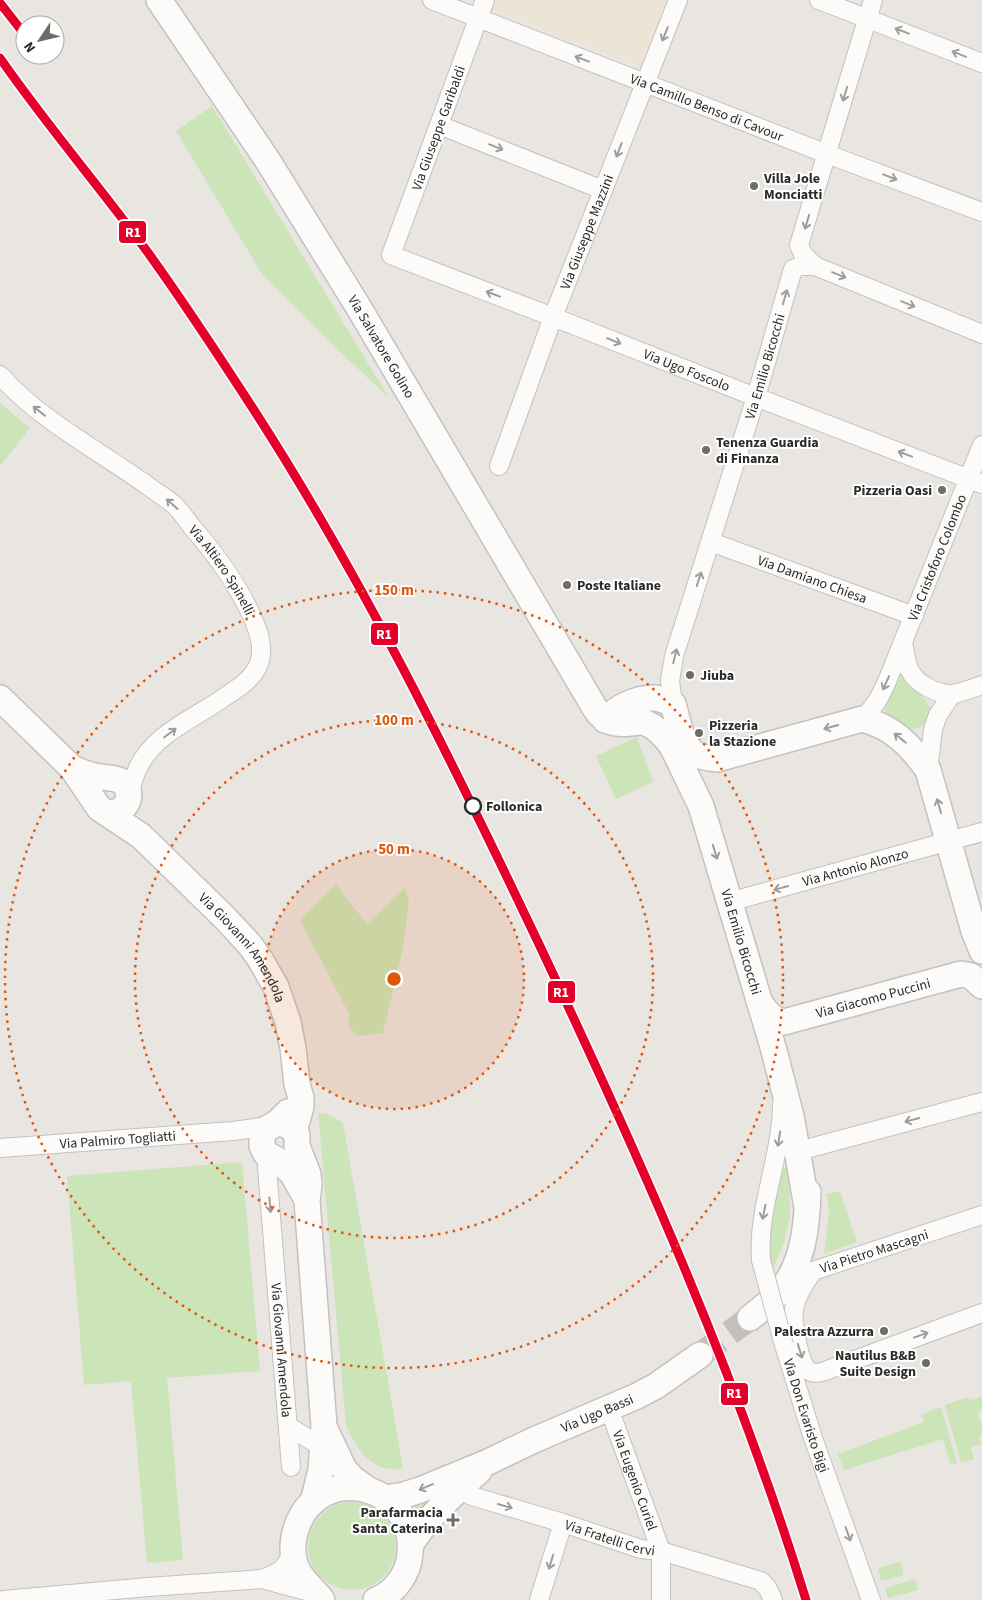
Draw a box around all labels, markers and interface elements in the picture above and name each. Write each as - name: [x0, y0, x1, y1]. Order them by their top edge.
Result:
- north arrow: [15, 15, 65, 65]
- one-way arrow: [659, 26, 669, 41]
- one-way arrow: [895, 26, 910, 36]
- text: N: [19, 37, 41, 56]
- one-way arrow: [952, 49, 967, 58]
- one-way arrow: [575, 53, 590, 63]
- street label: Via Giuseppe Garibaldi: [407, 63, 471, 194]
- street label: Via Camillo Benso di Cavour: [627, 69, 786, 147]
- one-way arrow: [839, 86, 849, 102]
- one-way arrow: [614, 142, 623, 157]
- one-way arrow: [488, 143, 503, 153]
- place label: Villa Jole Monciatti: [763, 169, 822, 205]
- street label: Via Giuseppe Mazzini: [556, 172, 619, 293]
- one-way arrow: [881, 173, 897, 182]
- marker: Villa Jole Monciatti: [748, 180, 760, 192]
- one-way arrow: [801, 213, 811, 229]
- line badge: R1: [118, 220, 147, 244]
- text: R1: [125, 223, 141, 243]
- one-way arrow: [831, 271, 846, 281]
- one-way arrow: [486, 289, 501, 298]
- one-way arrow: [781, 290, 791, 306]
- street label: Via Salvatore Golino: [342, 292, 419, 402]
- one-way arrow: [900, 299, 915, 309]
- street label: Via Emilio Bicocchi: [741, 311, 791, 422]
- one-way arrow: [606, 337, 621, 346]
- street label: Via Ugo Foscolo: [640, 345, 733, 397]
- one-way arrow: [33, 406, 46, 417]
- place label: Tenenza Guardia di Finanza: [716, 433, 819, 469]
- marker: Tenenza Guardia di Finanza: [700, 444, 712, 456]
- one-way arrow: [898, 449, 913, 458]
- place label: Pizzeria Oasi: [853, 481, 932, 501]
- marker: Pizzeria Oasi: [936, 484, 948, 496]
- street label: Via Cristoforo Colombo: [903, 492, 972, 624]
- one-way arrow: [165, 498, 178, 510]
- street label: Via Altiero Spinelli: [184, 521, 259, 619]
- street label: Via Damiano Chiesa: [754, 551, 870, 609]
- one-way arrow: [695, 571, 704, 587]
- place label: Poste Italiane: [577, 576, 661, 596]
- marker: Poste Italiane: [561, 579, 573, 591]
- text: 150 m: [374, 580, 414, 601]
- line badge: R1: [370, 622, 399, 646]
- text: R1: [376, 625, 392, 645]
- one-way arrow: [671, 649, 680, 665]
- place label: Jiuba: [700, 666, 734, 686]
- marker: Jiuba: [684, 669, 696, 681]
- one-way arrow: [881, 675, 891, 690]
- text: 100 m: [374, 710, 414, 731]
- place label: Pizzeria la Stazione: [709, 716, 776, 752]
- one-way arrow: [823, 723, 839, 733]
- marker: Pizzeria la Stazione: [693, 727, 705, 739]
- one-way arrow: [163, 728, 177, 738]
- one-way arrow: [894, 733, 907, 744]
- marker: Follonica: [464, 797, 482, 815]
- place label: Follonica: [486, 797, 542, 817]
- one-way arrow: [933, 798, 943, 814]
- text: 50 m: [378, 839, 410, 860]
- one-way arrow: [710, 844, 720, 860]
- street label: Via Antonio Alonzo: [800, 844, 911, 892]
- one-way arrow: [773, 883, 789, 893]
- street label: Via Emilio Bicocchi: [715, 887, 766, 997]
- street label: Via Giovanni Amendola: [194, 888, 290, 1005]
- centre of rings: [385, 970, 403, 988]
- street label: Via Giacomo Puccini: [814, 974, 933, 1024]
- line badge: R1: [547, 980, 576, 1004]
- text: R1: [553, 983, 569, 1003]
- one-way arrow: [904, 1116, 920, 1126]
- street label: Via Palmiro Togliatti: [59, 1126, 177, 1155]
- one-way arrow: [773, 1130, 783, 1146]
- one-way arrow: [265, 1196, 275, 1212]
- one-way arrow: [759, 1204, 768, 1220]
- street label: Via Pietro Mascagni: [817, 1225, 931, 1279]
- street label: Via Giovanni Amendola: [265, 1282, 296, 1418]
- place label: Palestra Azzurra: [774, 1322, 874, 1342]
- marker: Palestra Azzurra: [878, 1325, 890, 1337]
- one-way arrow: [913, 1330, 928, 1339]
- one-way arrow: [795, 1343, 805, 1359]
- place label: Nautilus B&B Suite Design: [835, 1346, 917, 1382]
- street label: Via Don Evaristo Bigi: [778, 1356, 834, 1476]
- marker: Nautilus B&B Suite Design: [920, 1357, 932, 1369]
- line badge: R1: [720, 1382, 749, 1406]
- text: R1: [726, 1384, 742, 1404]
- street label: Via Ugo Bassi: [558, 1390, 637, 1438]
- street label: Via Eugenio Curiel: [607, 1428, 662, 1534]
- one-way arrow: [419, 1483, 435, 1492]
- one-way arrow: [496, 1502, 512, 1511]
- place label: Parafarmacia Santa Caterina: [352, 1503, 443, 1539]
- marker: Parafarmacia Santa Caterina: [447, 1514, 459, 1526]
- street label: Via Fratelli Cervi: [562, 1515, 656, 1561]
- one-way arrow: [844, 1526, 853, 1542]
- one-way arrow: [546, 1553, 555, 1569]

